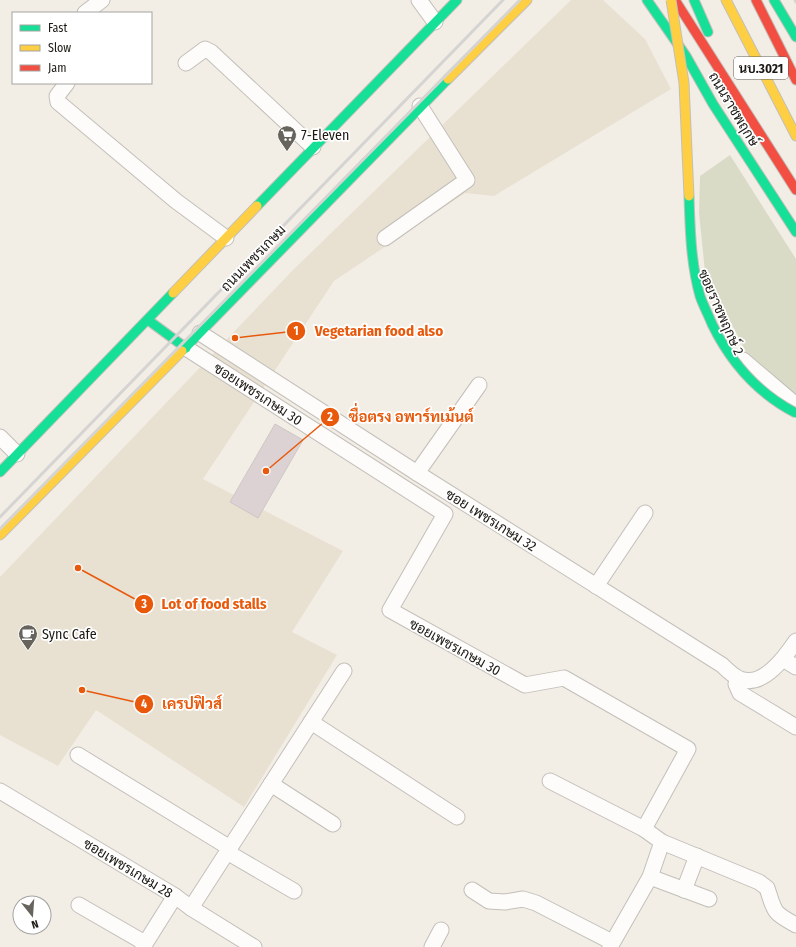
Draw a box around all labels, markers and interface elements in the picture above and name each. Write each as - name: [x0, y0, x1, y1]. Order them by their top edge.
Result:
- legend: [12, 12, 152, 84]
- text: Fast: [48, 21, 67, 35]
- text: Slow: [48, 41, 71, 55]
- road number: นบ.3021: [734, 57, 788, 79]
- text: Jam: [48, 61, 66, 75]
- street label: ถนนราชพฤกษ์: [705, 68, 764, 150]
- supermarket icon: 7-Eleven: [276, 124, 298, 152]
- place label: 7-Eleven: [301, 127, 349, 144]
- street label: ถนนเพชรเกษม: [217, 221, 289, 295]
- street label: ซอยราชพฤกษ์ 2: [694, 266, 748, 358]
- callout: Vegetarian food also: [286, 317, 451, 344]
- text: Vegetarian food also: [314, 322, 443, 340]
- text: 1: [293, 324, 299, 338]
- street label: ซอยเพชรเกษม 30: [210, 360, 305, 429]
- text: ซื่อตรง อพาร์ทเม้นต์: [348, 402, 474, 426]
- callout: ซื่อตรง อพาร์ทเม้นต์: [320, 403, 481, 430]
- text: 2: [326, 410, 333, 424]
- street label: ซอย เพชรเกษม 32: [442, 486, 539, 555]
- callout: Lot of food stalls: [134, 591, 275, 618]
- text: Lot of food stalls: [161, 595, 267, 613]
- text: 3: [140, 597, 147, 611]
- street label: ซอยเพชรเกษม 30: [406, 615, 503, 680]
- cafe icon: Sync Cafe: [17, 623, 39, 651]
- place label: Sync Cafe: [42, 626, 97, 643]
- callout: เครปฟิวส์: [134, 690, 230, 717]
- text: เครปฟิวส์: [162, 694, 223, 713]
- text: 4: [141, 697, 147, 711]
- street label: ซอยเพชรเกษม 28: [80, 835, 176, 902]
- north arrow: [12, 895, 52, 935]
- text: N: [30, 917, 40, 931]

